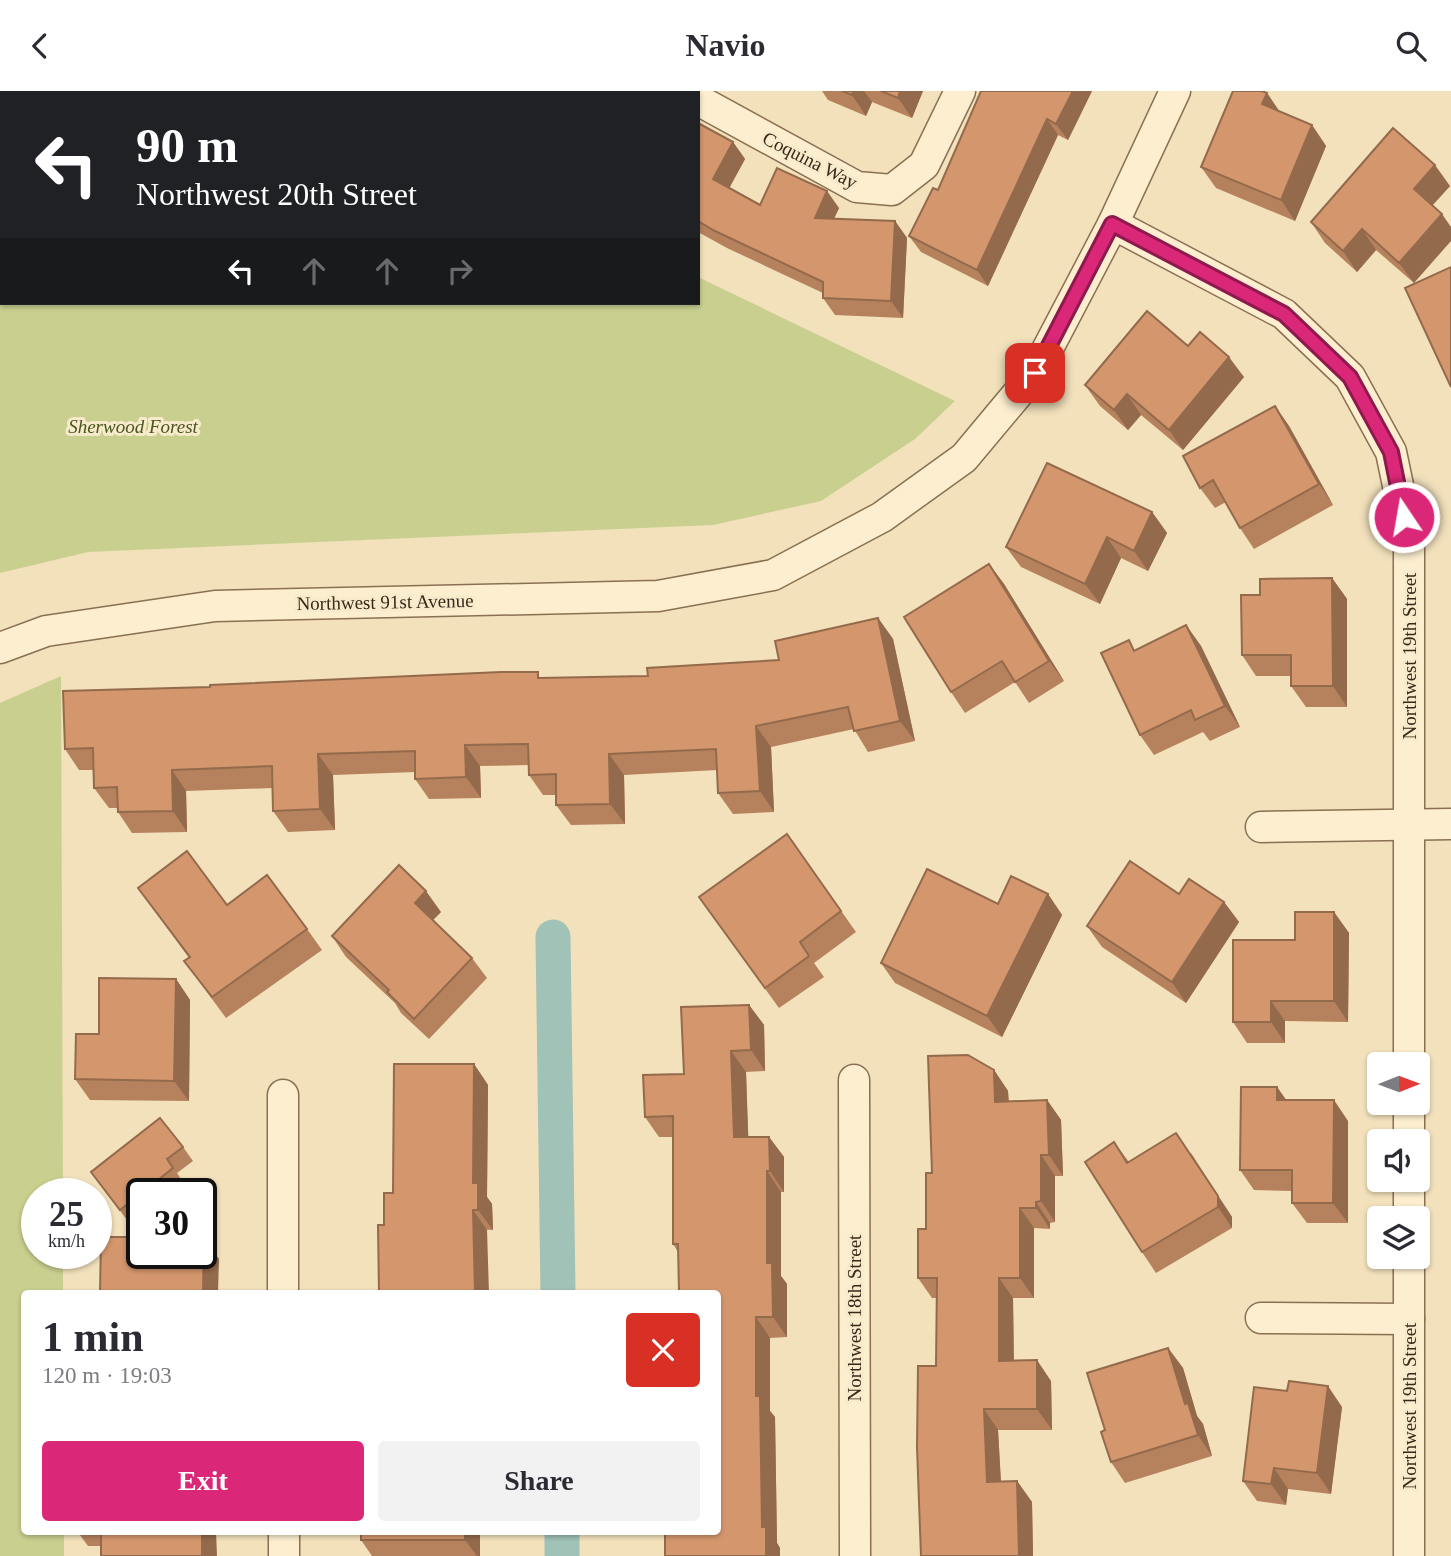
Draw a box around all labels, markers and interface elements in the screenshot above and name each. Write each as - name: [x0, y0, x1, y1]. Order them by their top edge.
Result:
- icon: back: [21, 27, 59, 65]
- text: Navio: [686, 27, 766, 63]
- icon: search: [1392, 27, 1430, 65]
- text: 90 m: [136, 118, 238, 173]
- icon: left: [21, 119, 112, 210]
- street label: Coquina Way: [759, 127, 861, 193]
- text: Northwest 20th Street: [136, 176, 417, 212]
- icon: left: [222, 252, 260, 290]
- icon: ahead: [295, 252, 333, 290]
- icon: ahead: [368, 252, 406, 290]
- icon: right: [441, 252, 479, 290]
- pin: [1005, 343, 1065, 403]
- icon: arrive: [1016, 354, 1054, 392]
- park label: Sherwood Forest: [68, 416, 199, 437]
- position arrow: [1367, 480, 1441, 554]
- street label: Northwest 19th Street: [1399, 572, 1420, 739]
- street label: Northwest 91st Avenue: [296, 590, 474, 614]
- north arrow: [1367, 1052, 1430, 1115]
- map controls: [1367, 1052, 1430, 1269]
- button: sound: [1367, 1129, 1430, 1192]
- speed limit sign: 30: [126, 1178, 217, 1269]
- text: 25: [49, 1195, 84, 1234]
- button: layers: [1367, 1206, 1430, 1269]
- text: km/h: [48, 1231, 85, 1251]
- street label: Northwest 18th Street: [844, 1234, 865, 1401]
- button: close: [626, 1313, 700, 1387]
- text: 1 min: [42, 1314, 144, 1360]
- street label: Northwest 19th Street: [1399, 1322, 1420, 1489]
- text: 120 m · 19:03: [42, 1363, 172, 1388]
- button: Exit: [42, 1441, 364, 1521]
- button: Share: [378, 1441, 700, 1521]

